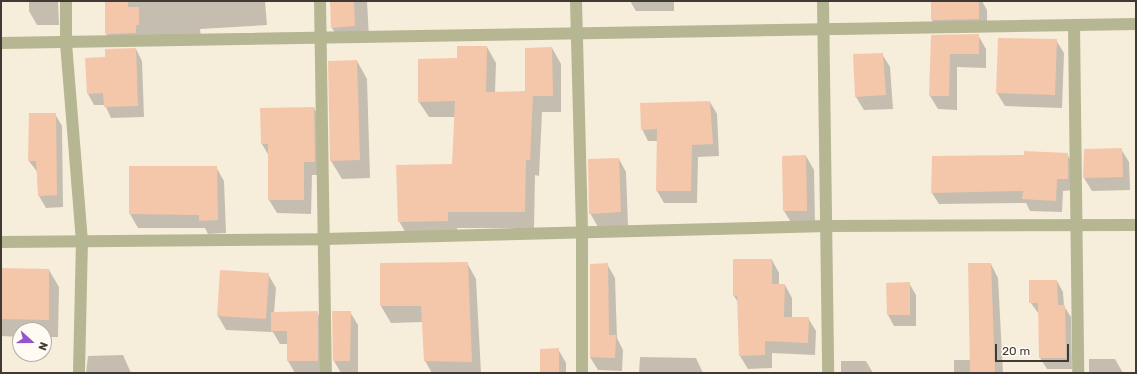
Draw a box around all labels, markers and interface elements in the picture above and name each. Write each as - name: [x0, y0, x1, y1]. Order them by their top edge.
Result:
- north arrow: [12, 322, 52, 362]
- scale bar: [997, 336, 1071, 362]
- text: N: [35, 340, 50, 352]
- text: 20 m: [1002, 344, 1030, 358]

